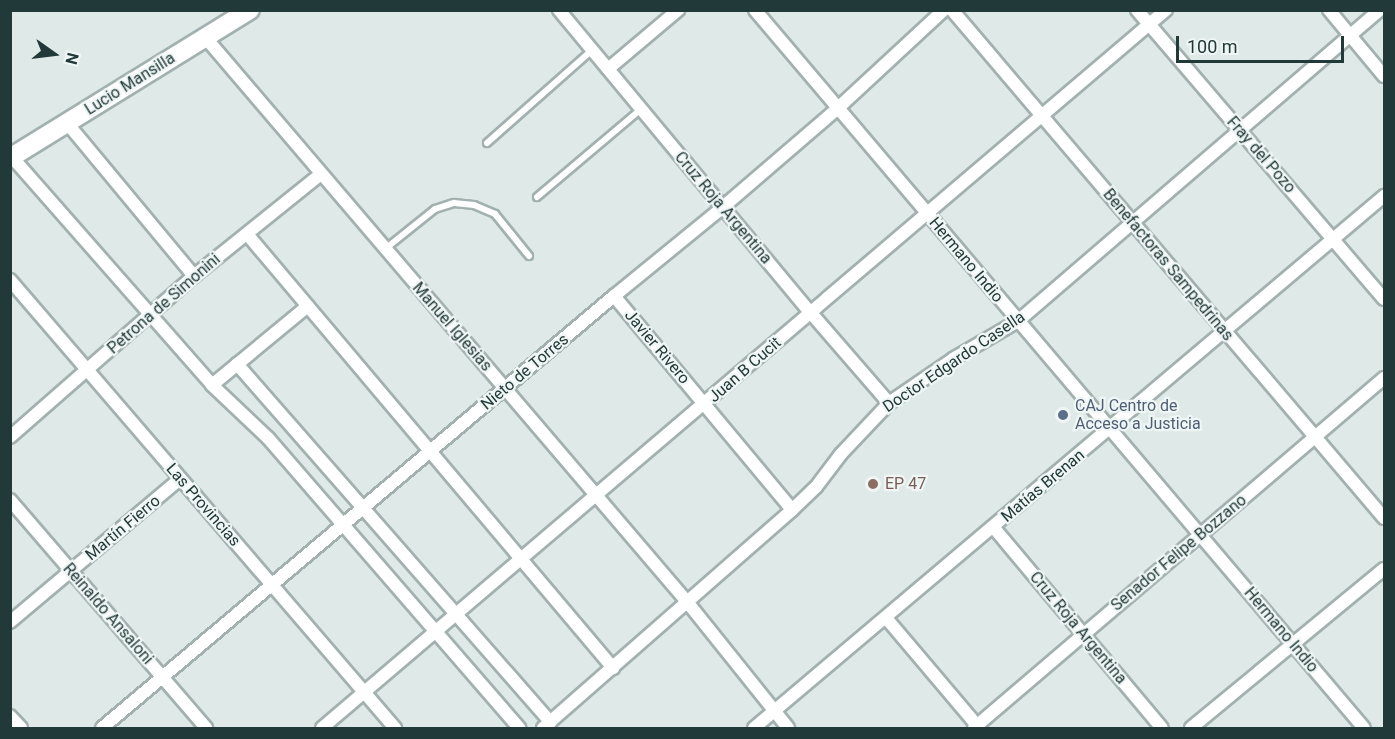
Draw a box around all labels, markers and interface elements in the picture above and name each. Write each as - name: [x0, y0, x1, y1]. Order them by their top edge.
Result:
- north arrow: [24, 24, 84, 84]
- scale bar: [1179, 24, 1347, 62]
- text: 100 m: [1187, 36, 1238, 57]
- street label: Lucio Mansilla: [81, 49, 179, 119]
- text: N: [61, 51, 83, 66]
- street label: Fray del Pozo: [1223, 113, 1299, 197]
- street label: Cruz Roja Argentina: [670, 148, 776, 268]
- street label: Benefactoras Sampedrinas: [1099, 185, 1237, 345]
- street label: Hermano Indio: [925, 214, 1007, 306]
- street label: Petrona de Simonini: [104, 250, 224, 358]
- street label: Manuel Iglesias: [408, 279, 496, 375]
- street label: Javier Rivero: [620, 306, 694, 388]
- street label: Doctor Edgardo Casella: [879, 307, 1029, 417]
- street label: Nieto de Torres: [477, 330, 573, 414]
- street label: Juan B Cucit: [705, 333, 785, 407]
- place label: CAJ Centro de Acceso a Justicia: [1075, 396, 1201, 434]
- marker: CAJ Centro de Acceso a Justicia: [1056, 408, 1070, 422]
- street label: Matías Brenan: [997, 446, 1089, 526]
- street label: Las Provincias: [162, 460, 244, 550]
- place label: EP 47: [885, 474, 926, 494]
- marker: EP 47: [866, 477, 880, 491]
- street label: Martín Fierro: [82, 491, 164, 565]
- street label: Senador Felipe Bozzano: [1107, 491, 1251, 615]
- street label: Reinaldo Ansaloni: [59, 559, 157, 669]
- street label: Cruz Roja Argentina: [1025, 568, 1131, 688]
- street label: Hermano Indio: [1240, 584, 1322, 676]

